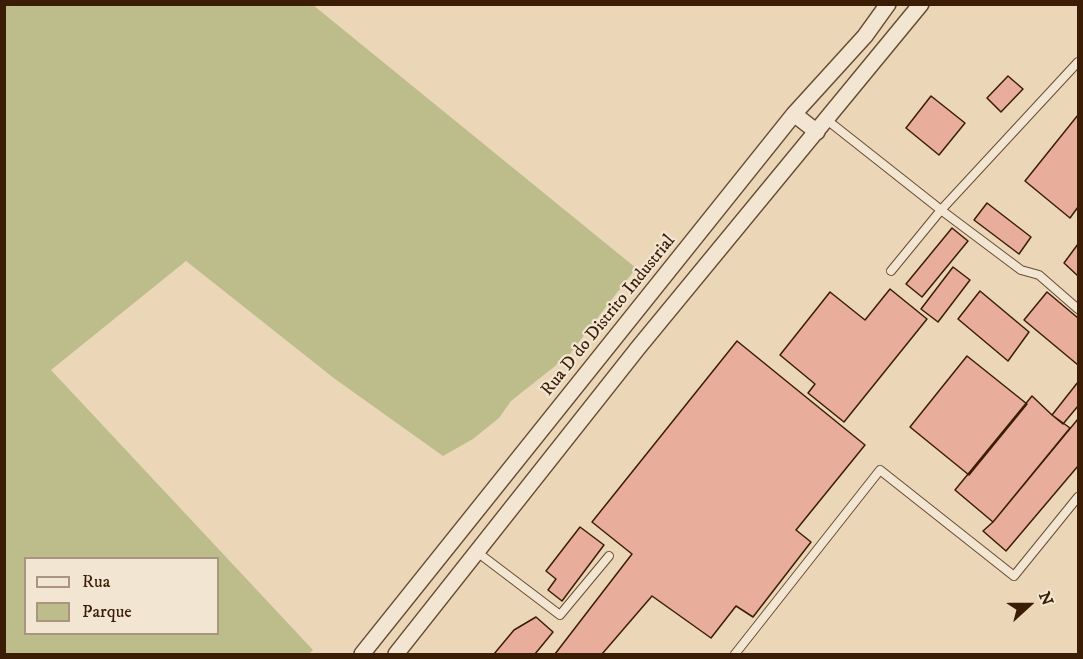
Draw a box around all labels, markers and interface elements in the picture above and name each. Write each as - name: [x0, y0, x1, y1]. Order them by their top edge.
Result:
- street label: Rua D do Distrito Industrial: [537, 231, 681, 401]
- legend: [24, 557, 219, 635]
- text: Rua: [82, 571, 110, 593]
- north arrow: [999, 575, 1059, 635]
- text: N: [1034, 589, 1057, 608]
- text: Parque: [82, 601, 132, 623]

